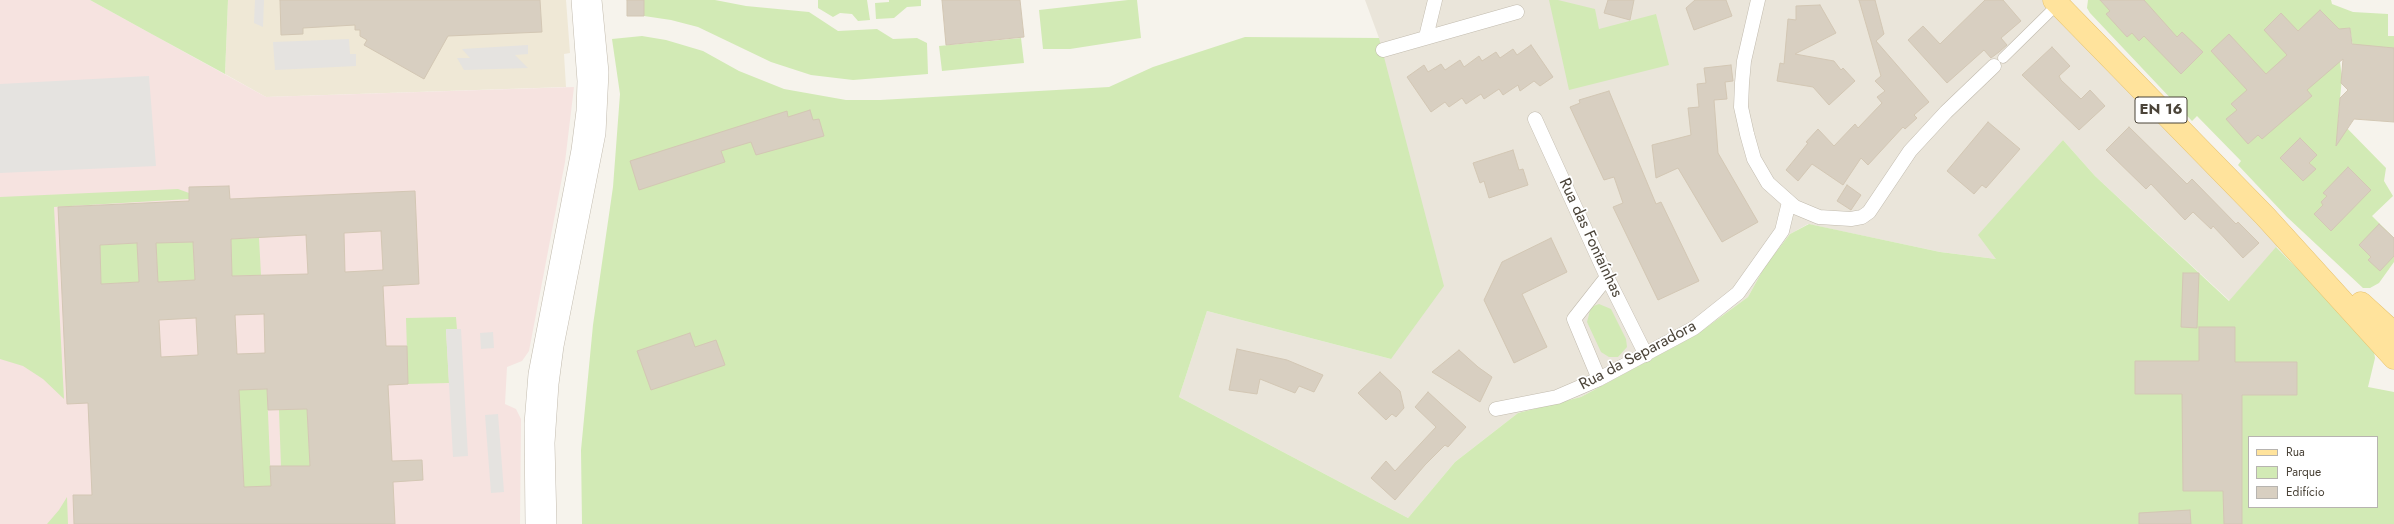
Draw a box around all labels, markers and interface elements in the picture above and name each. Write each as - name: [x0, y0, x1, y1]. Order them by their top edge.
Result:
- road number: EN 16: [2135, 97, 2187, 123]
- street label: Rua das Fontaínhas: [1554, 175, 1626, 301]
- street label: Rua da Separadora: [1576, 317, 1700, 395]
- legend: [2248, 436, 2378, 508]
- text: Rua: [2286, 443, 2305, 461]
- text: Parque: [2286, 463, 2321, 481]
- text: Edifício: [2286, 483, 2325, 501]

